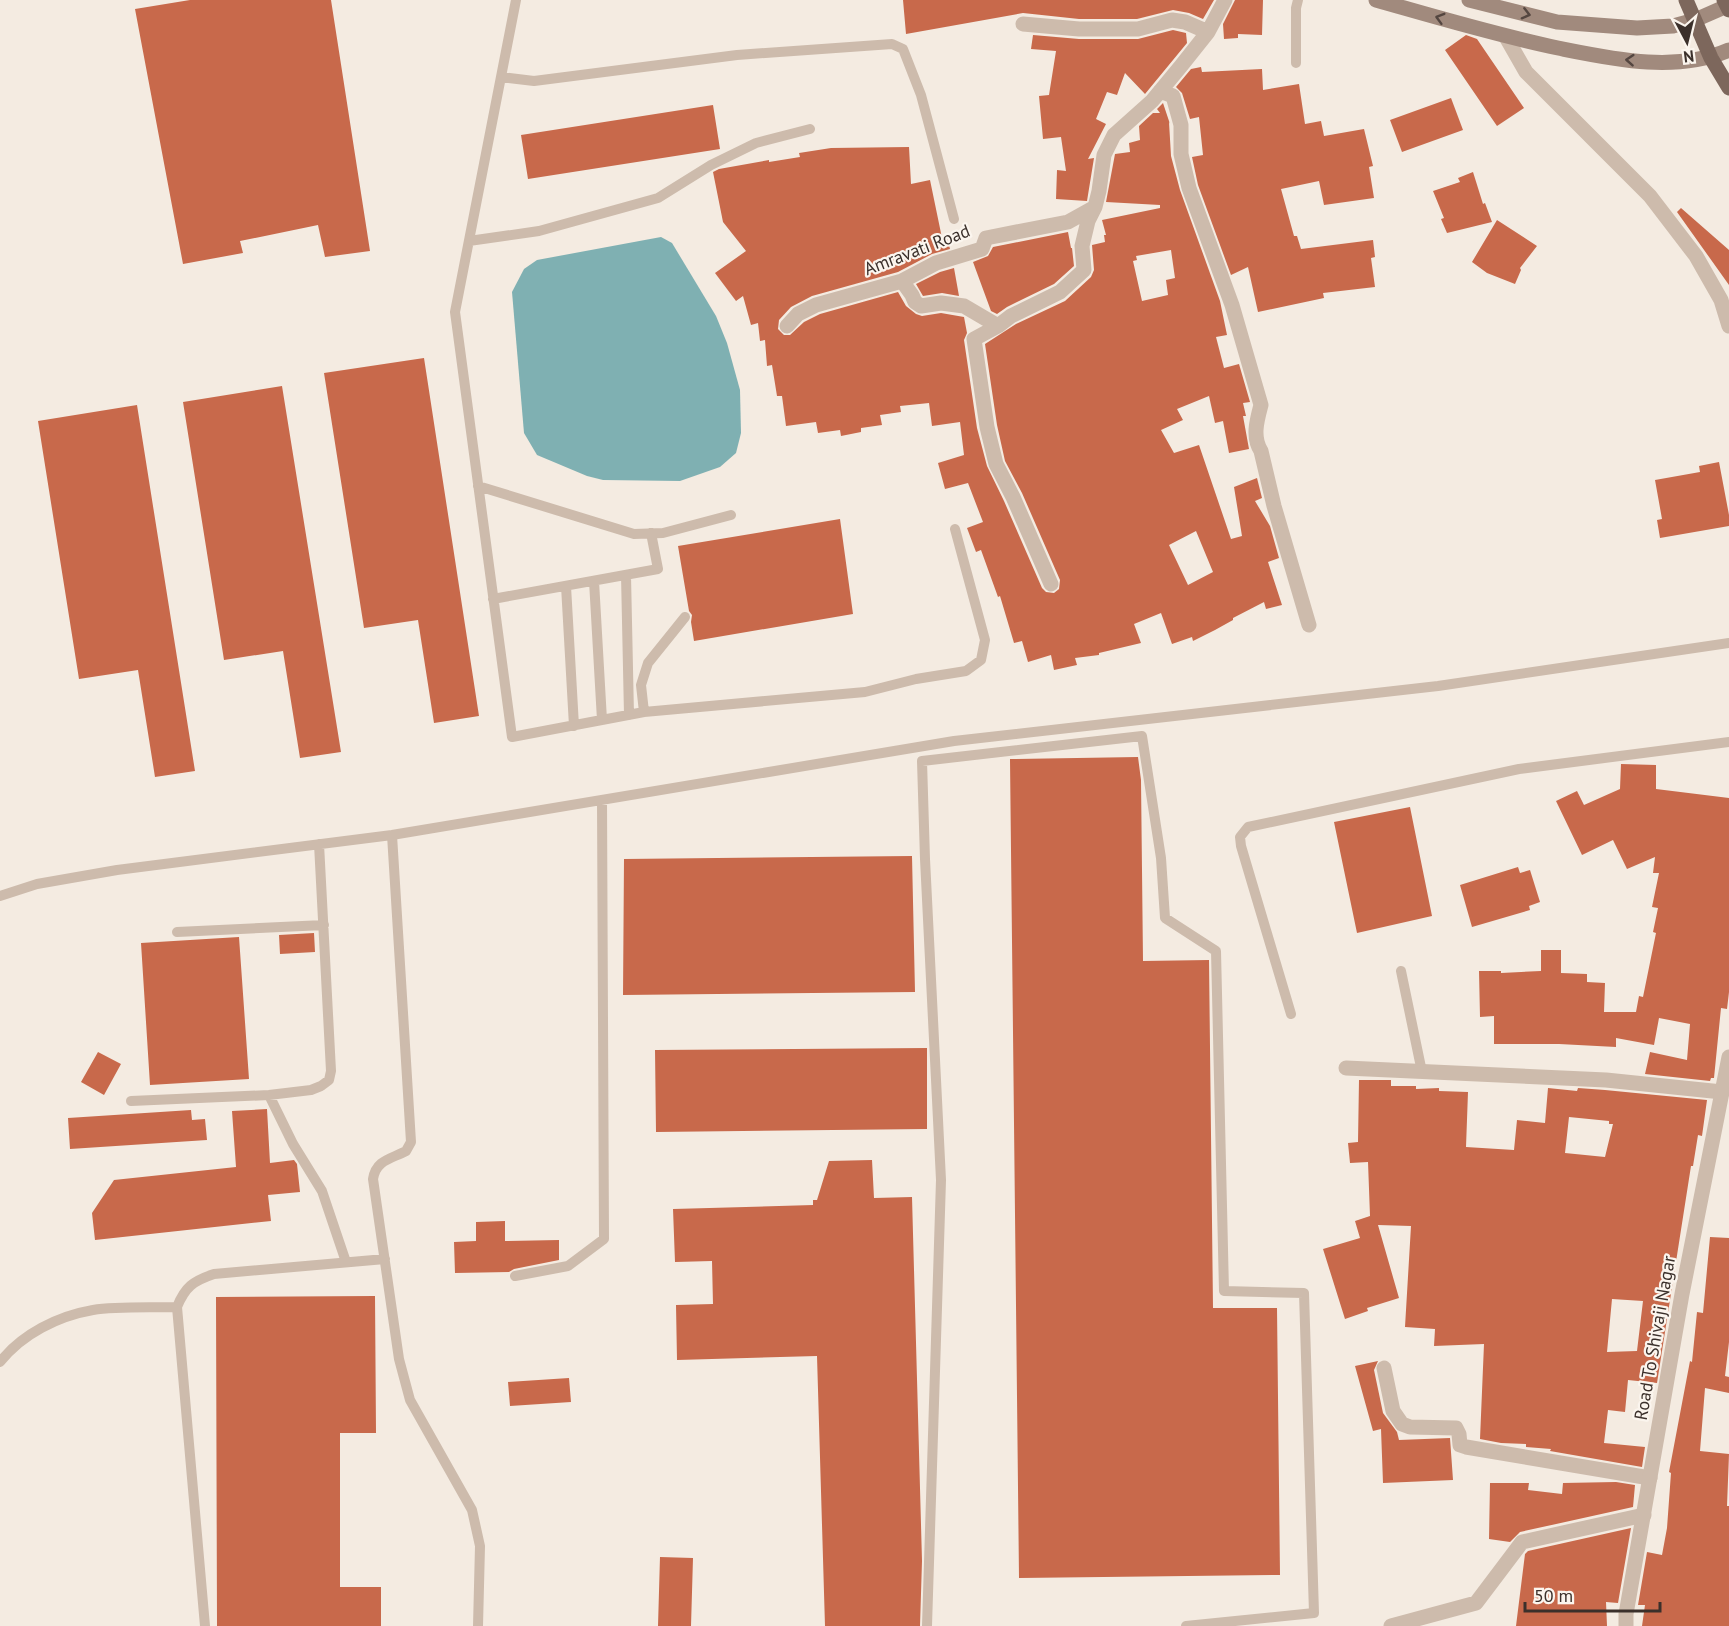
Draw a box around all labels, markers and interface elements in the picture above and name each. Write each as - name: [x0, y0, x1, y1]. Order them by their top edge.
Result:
- one-way arrow: [1521, 7, 1531, 20]
- north arrow: [1657, 12, 1717, 72]
- one-way arrow: [1435, 13, 1446, 25]
- text: N: [1682, 46, 1695, 67]
- one-way arrow: [1626, 54, 1635, 67]
- street label: Amravati Road: [861, 219, 973, 280]
- street label: Road To Shivaji Nagar: [1629, 1254, 1680, 1422]
- scale bar: [1525, 1575, 1660, 1613]
- text: 50 m: [1534, 1584, 1573, 1607]

